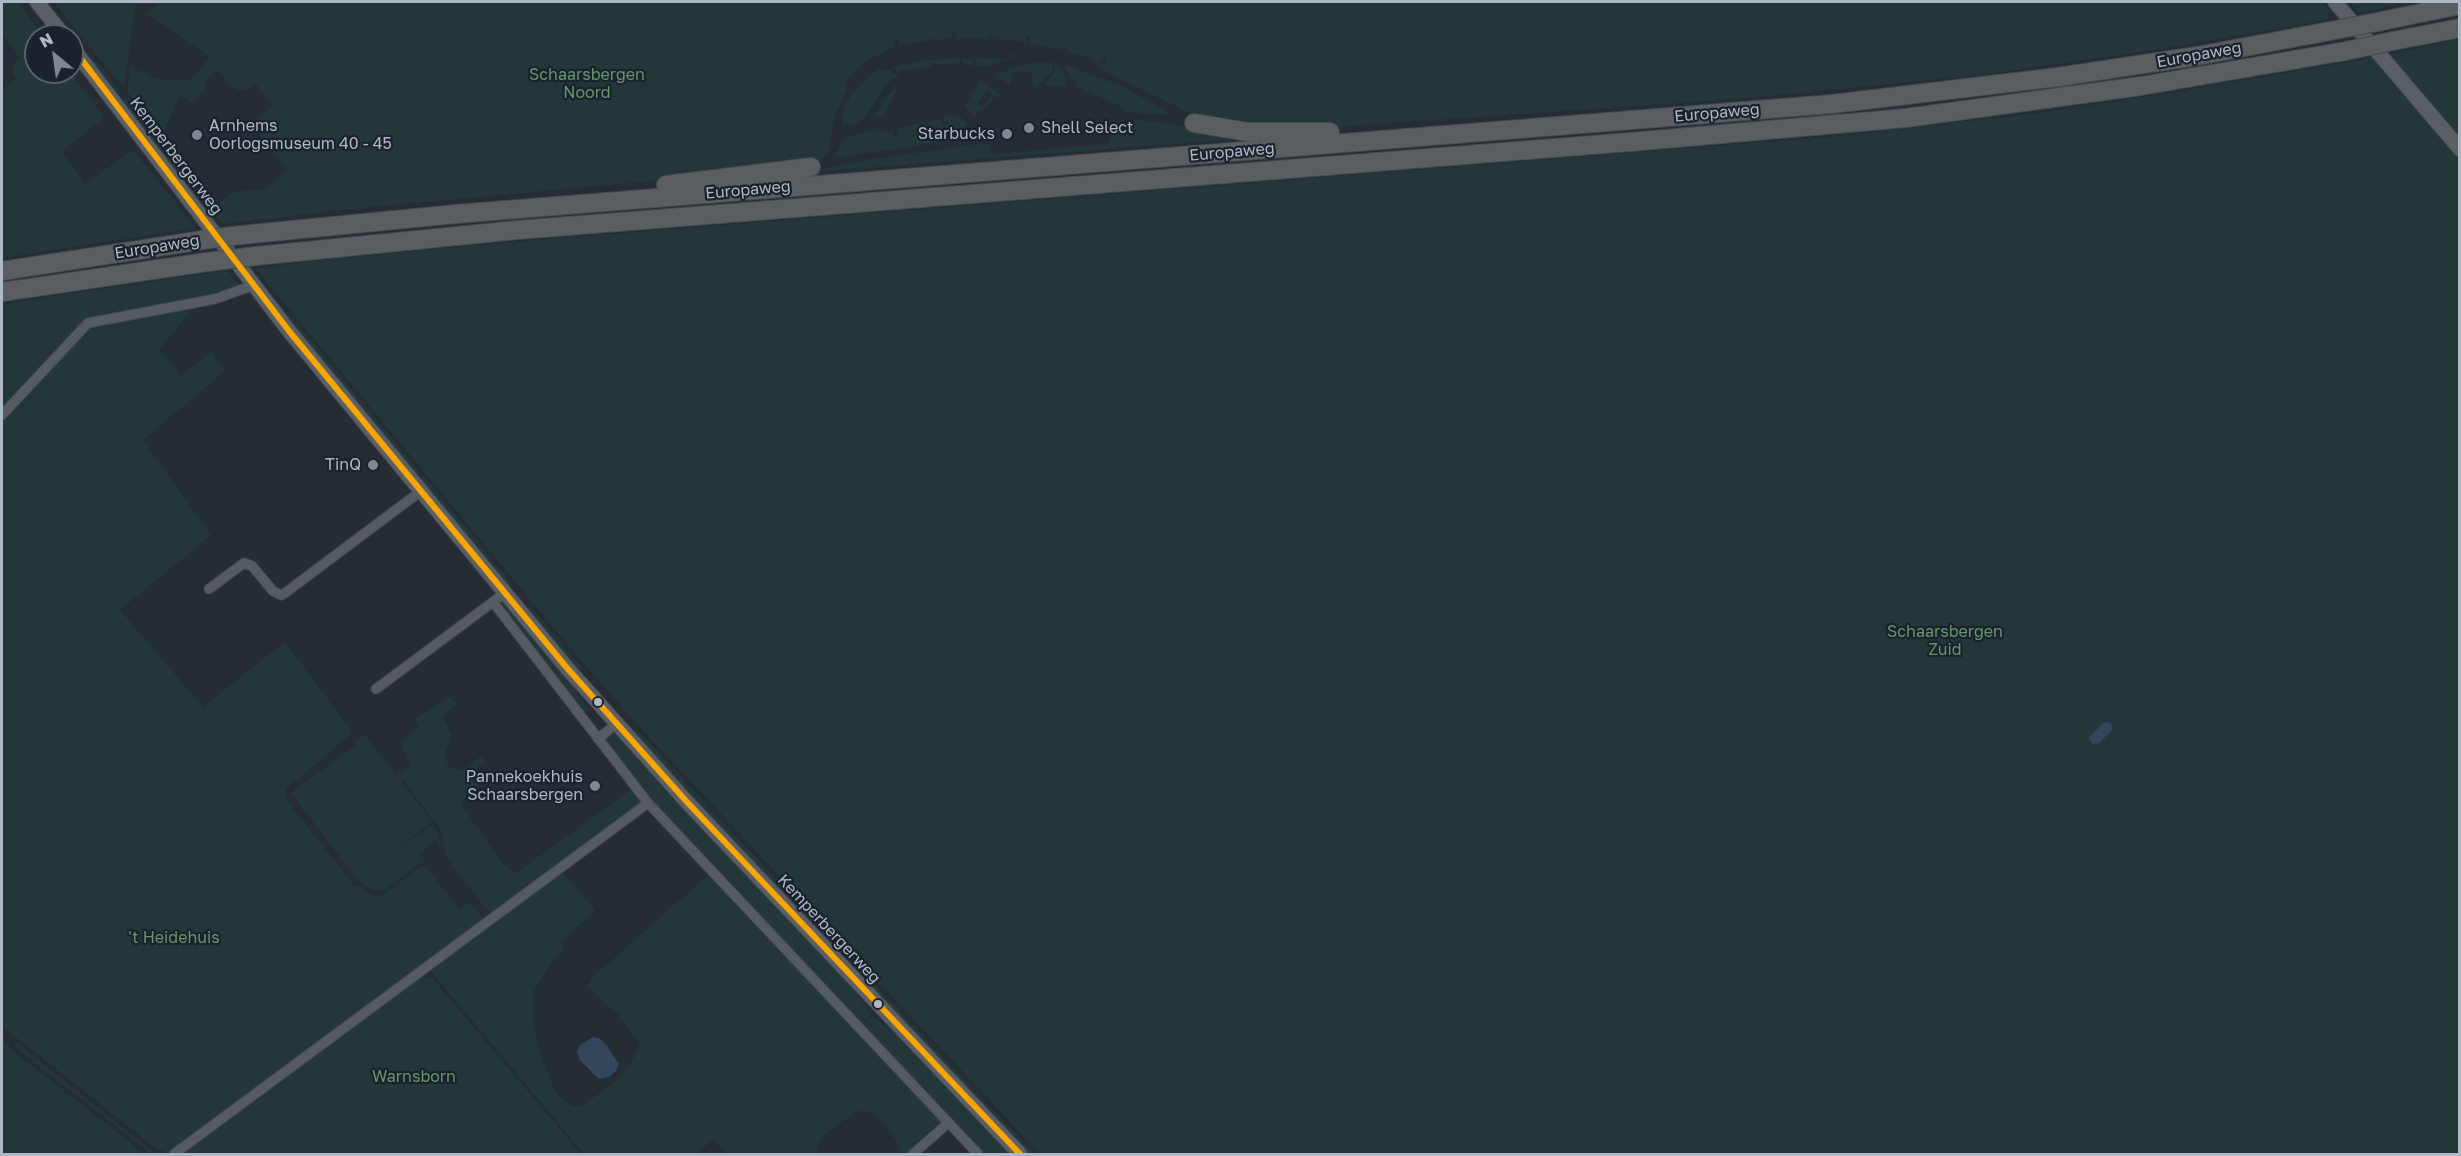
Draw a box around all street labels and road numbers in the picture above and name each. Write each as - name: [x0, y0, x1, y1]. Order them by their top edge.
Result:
- street label: Europaweg: [2155, 38, 2243, 72]
- street label: Kemperbergerweg: [126, 93, 226, 219]
- street label: Europaweg: [1673, 100, 1761, 126]
- street label: Europaweg: [1188, 139, 1276, 165]
- street label: Europaweg: [704, 177, 792, 203]
- street label: Europaweg: [113, 231, 201, 263]
- street label: Kemperbergerweg: [773, 870, 885, 988]

